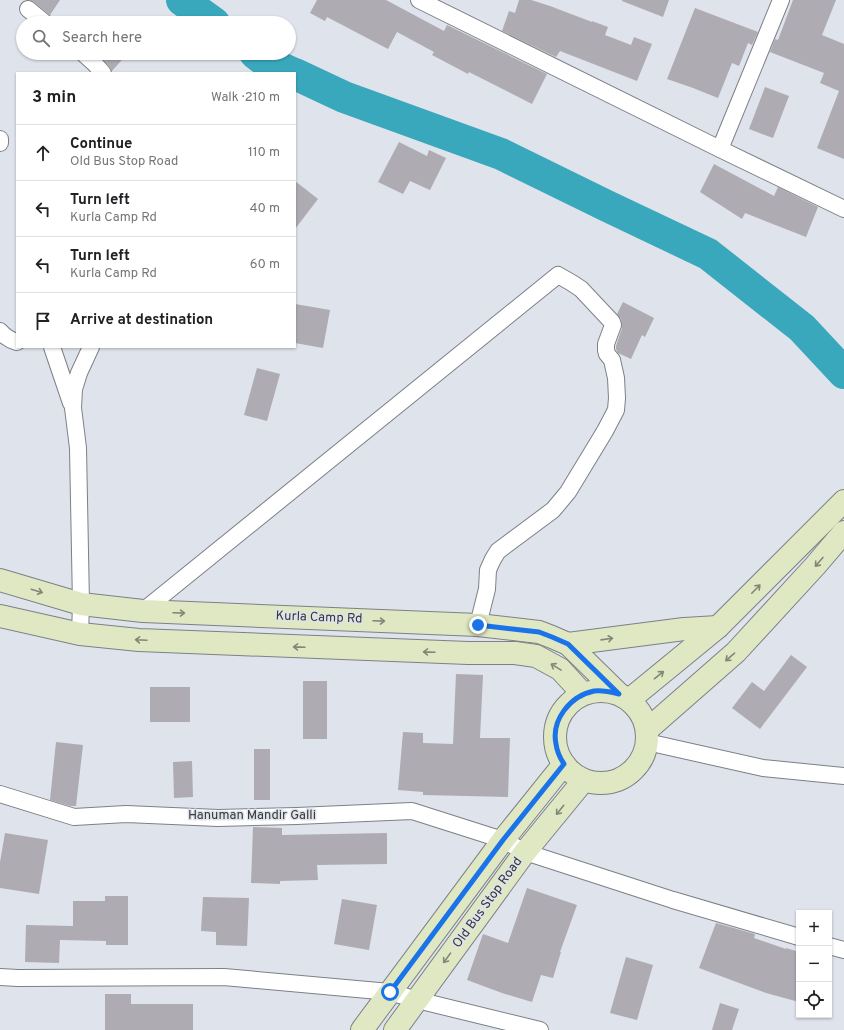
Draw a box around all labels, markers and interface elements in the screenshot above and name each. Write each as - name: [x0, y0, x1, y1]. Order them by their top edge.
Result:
- search box: [16, 16, 296, 60]
- icon: search: [30, 27, 52, 49]
- text: Search here: [62, 29, 142, 48]
- text: 3 min: [32, 87, 76, 109]
- text: Walk · 210 m: [211, 90, 280, 106]
- text: Continue: [70, 135, 132, 154]
- icon: ahead: [32, 142, 54, 164]
- text: 110 m: [248, 145, 280, 161]
- text: Old Bus Stop Road: [70, 154, 178, 170]
- text: Turn left: [70, 191, 130, 210]
- icon: left: [32, 198, 54, 220]
- text: 40 m: [250, 201, 280, 217]
- text: Kurla Camp Rd: [70, 210, 157, 226]
- text: Turn left: [70, 247, 130, 266]
- icon: left: [32, 254, 54, 276]
- text: 60 m: [250, 257, 280, 273]
- text: Kurla Camp Rd: [70, 266, 157, 282]
- icon: arrive: [32, 310, 54, 332]
- text: Arrive at destination: [70, 311, 213, 330]
- one-way arrow: [814, 557, 823, 567]
- one-way arrow: [751, 584, 761, 594]
- one-way arrow: [31, 588, 44, 595]
- street label: Kurla Camp Rd: [275, 608, 363, 628]
- one-way arrow: [172, 609, 185, 617]
- route end: [469, 616, 487, 634]
- one-way arrow: [372, 617, 385, 624]
- one-way arrow: [600, 635, 613, 643]
- one-way arrow: [135, 637, 148, 644]
- one-way arrow: [293, 643, 306, 650]
- one-way arrow: [423, 648, 436, 655]
- one-way arrow: [725, 652, 735, 661]
- one-way arrow: [551, 663, 562, 671]
- one-way arrow: [654, 671, 664, 680]
- one-way arrow: [555, 804, 564, 815]
- street label: Hanuman Mandir Galli: [188, 808, 316, 824]
- street label: Old Bus Stop Road: [450, 854, 526, 952]
- map controls: [796, 910, 832, 1018]
- button: +: [796, 910, 832, 946]
- button: −: [796, 946, 832, 982]
- one-way arrow: [443, 953, 451, 964]
- button: locate: [796, 982, 832, 1018]
- route start: [381, 983, 399, 1001]

